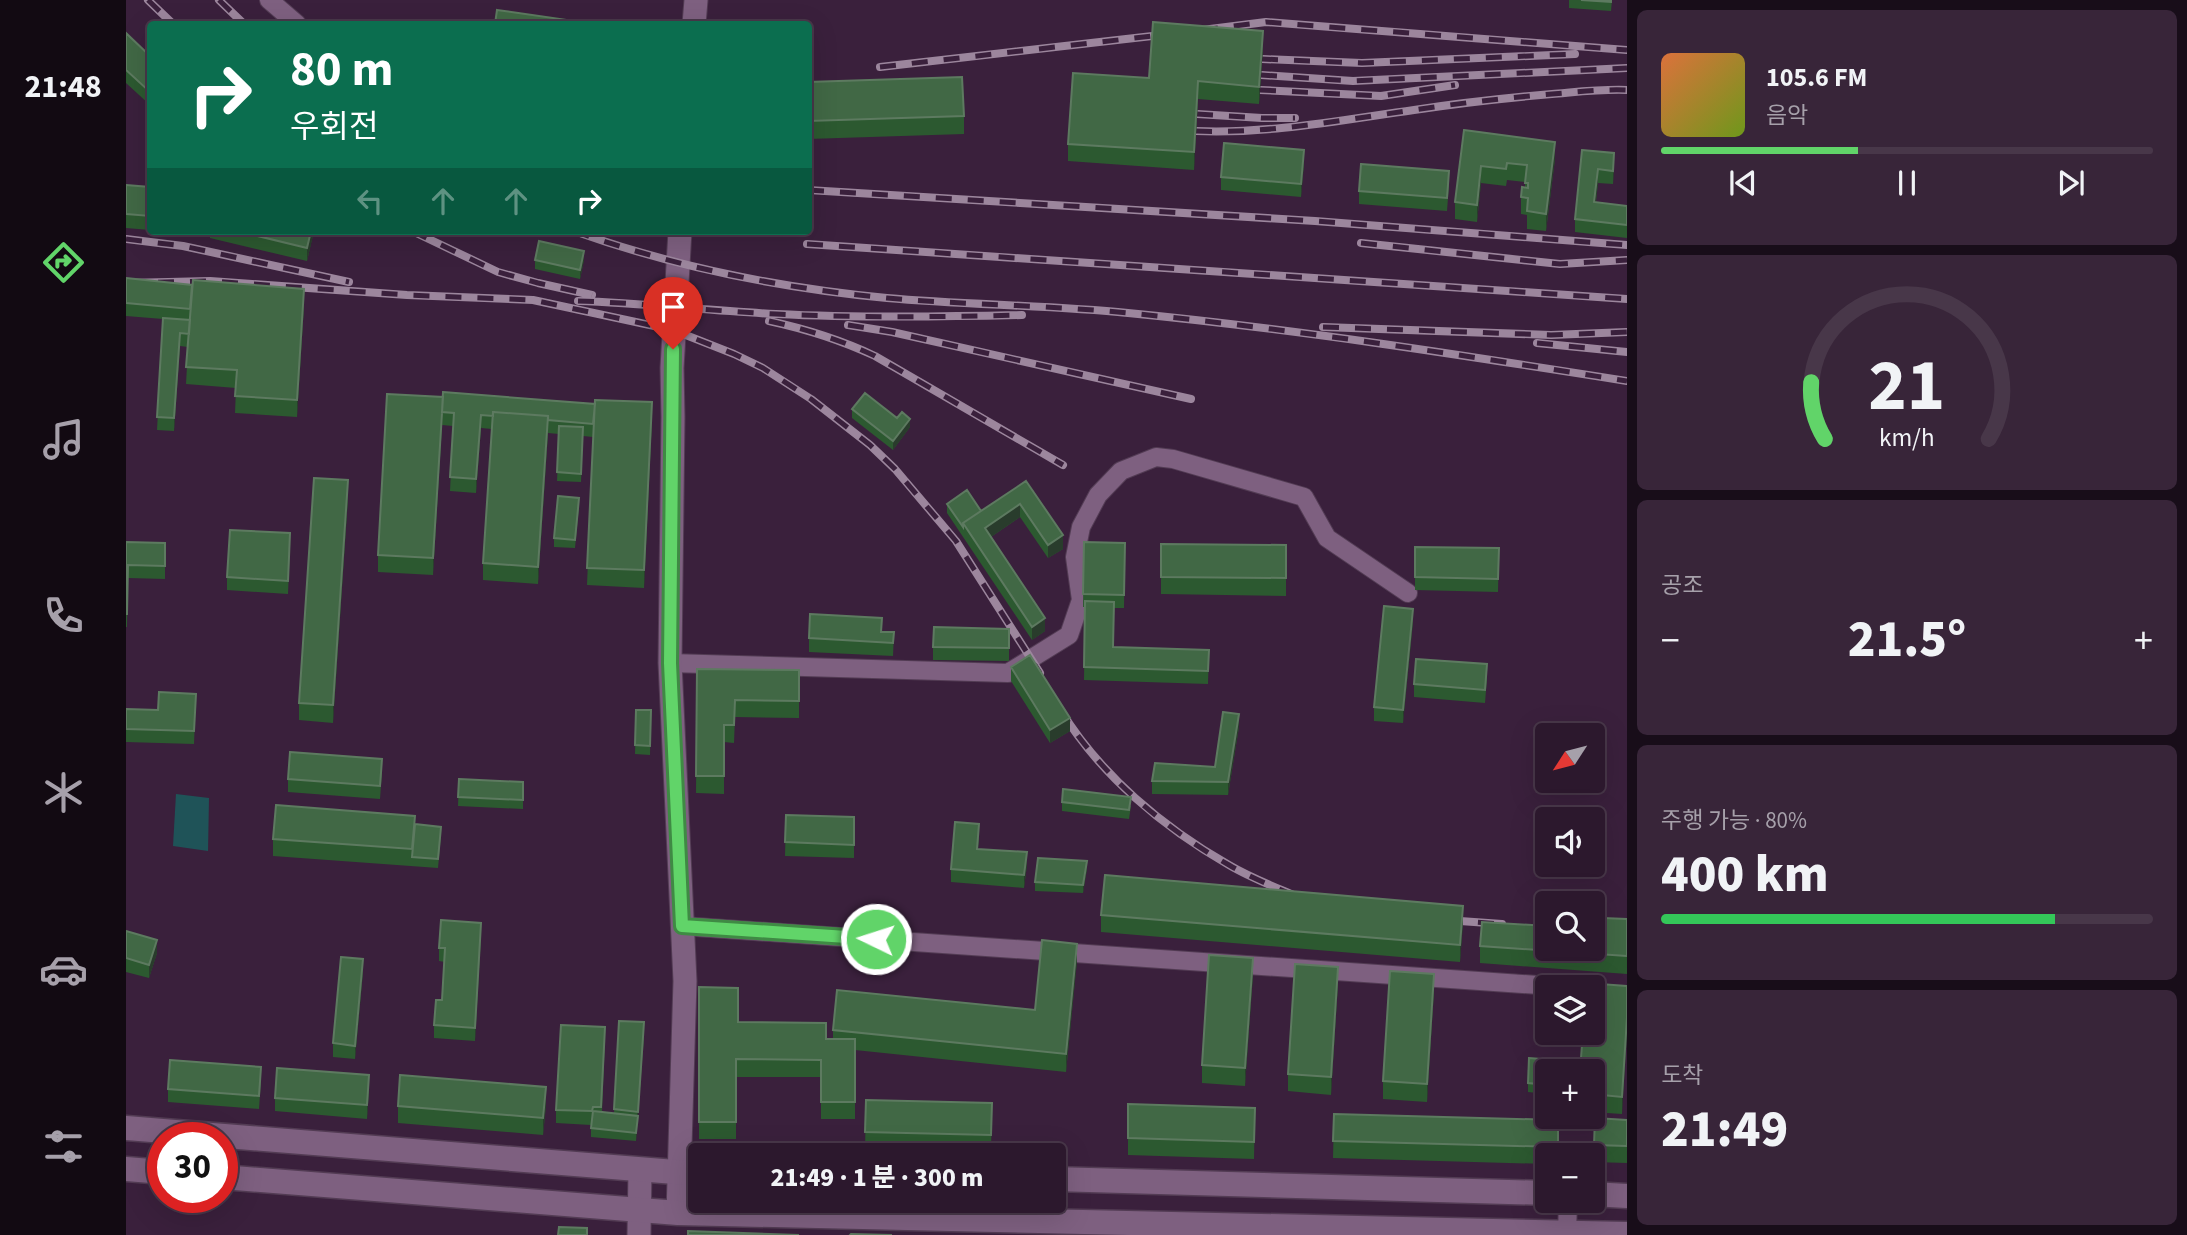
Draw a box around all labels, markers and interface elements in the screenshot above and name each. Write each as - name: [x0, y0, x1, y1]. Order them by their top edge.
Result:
- text: 80 m: [290, 35, 394, 105]
- icon: right: [175, 49, 266, 140]
- text: 105.6 FM: [1766, 59, 1867, 96]
- text: 21:48: [24, 64, 102, 110]
- text: 음악: [1766, 99, 1808, 132]
- text: 우회전: [290, 104, 378, 150]
- icon: previous: [1724, 164, 1762, 202]
- icon: pause: [1888, 164, 1926, 202]
- icon: next: [2052, 164, 2090, 202]
- icon: left: [351, 182, 389, 220]
- icon: ahead: [424, 182, 462, 220]
- icon: ahead: [497, 182, 535, 220]
- icon: right: [570, 182, 608, 220]
- icon: directions: [39, 238, 88, 287]
- pin: [643, 277, 703, 349]
- icon: arrive: [654, 288, 692, 326]
- text: 21: [1869, 334, 1945, 438]
- icon: music: [39, 415, 88, 464]
- text: km/h: [1879, 419, 1935, 455]
- text: 공조: [1661, 569, 1703, 602]
- icon: phone: [39, 591, 88, 640]
- text: 21.5°: [1848, 603, 1966, 677]
- text: −: [1661, 614, 1680, 668]
- text: +: [2134, 614, 2153, 668]
- north arrow: [1535, 723, 1605, 793]
- map controls: [1535, 723, 1605, 1213]
- icon: climate: [39, 768, 88, 817]
- text: 주행 가능 · 80%: [1661, 804, 1807, 837]
- button: sound: [1535, 807, 1605, 877]
- text: 400 km: [1661, 838, 1829, 912]
- button: search: [1535, 891, 1605, 961]
- position arrow: [839, 902, 913, 976]
- icon: car: [39, 945, 88, 994]
- button: layers: [1535, 975, 1605, 1045]
- button: +: [1535, 1059, 1605, 1129]
- text: 도착: [1661, 1059, 1703, 1092]
- text: 21:49: [1661, 1093, 1788, 1167]
- icon: filters: [39, 1122, 88, 1171]
- speed limit sign: 30: [147, 1122, 238, 1213]
- button: −: [1535, 1143, 1605, 1213]
- text: 21:49 · 1 분 · 300 m: [771, 1159, 983, 1196]

